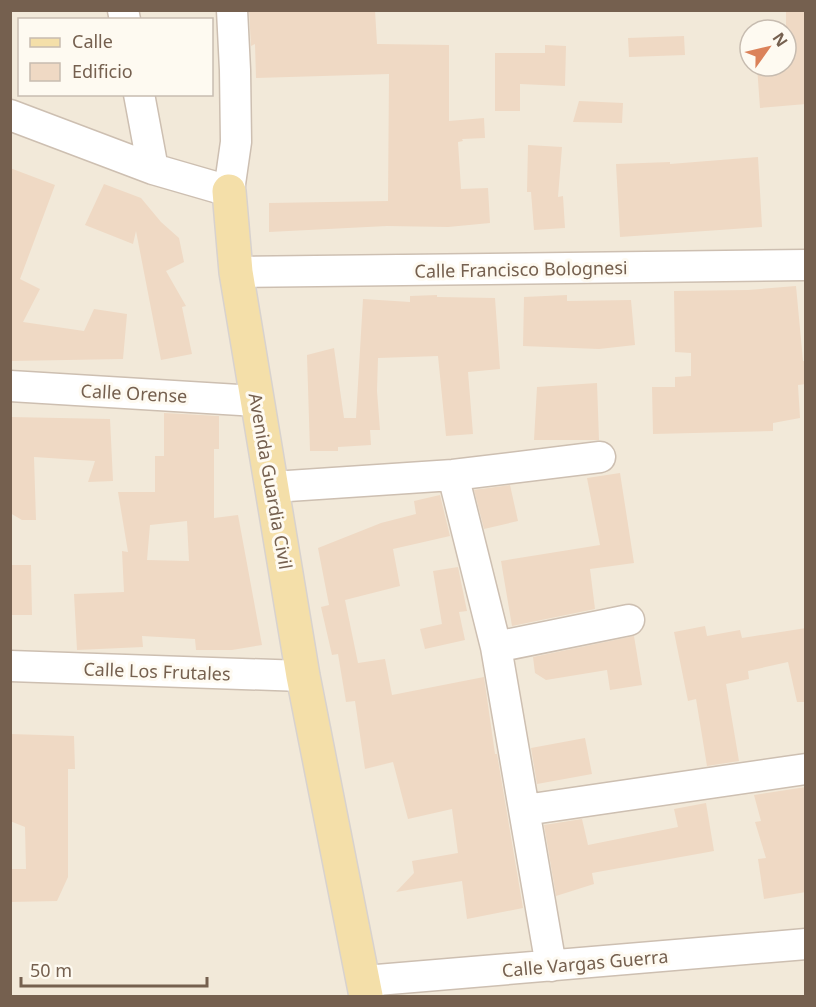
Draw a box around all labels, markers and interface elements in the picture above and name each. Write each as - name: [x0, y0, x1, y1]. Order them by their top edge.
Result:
- legend: [18, 18, 213, 96]
- north arrow: [738, 18, 798, 78]
- text: N: [768, 28, 793, 51]
- text: Calle: [72, 29, 113, 53]
- text: Edificio: [72, 59, 133, 83]
- street label: Calle Francisco Bolognesi: [414, 255, 628, 283]
- street label: Calle Orense: [80, 378, 188, 408]
- street label: Avenida Guardia Civil: [244, 391, 298, 571]
- street label: Calle Los Frutales: [83, 656, 231, 686]
- street label: Calle Vargas Guerra: [501, 944, 669, 982]
- scale bar: [21, 950, 207, 988]
- text: 50 m: [30, 958, 72, 982]

